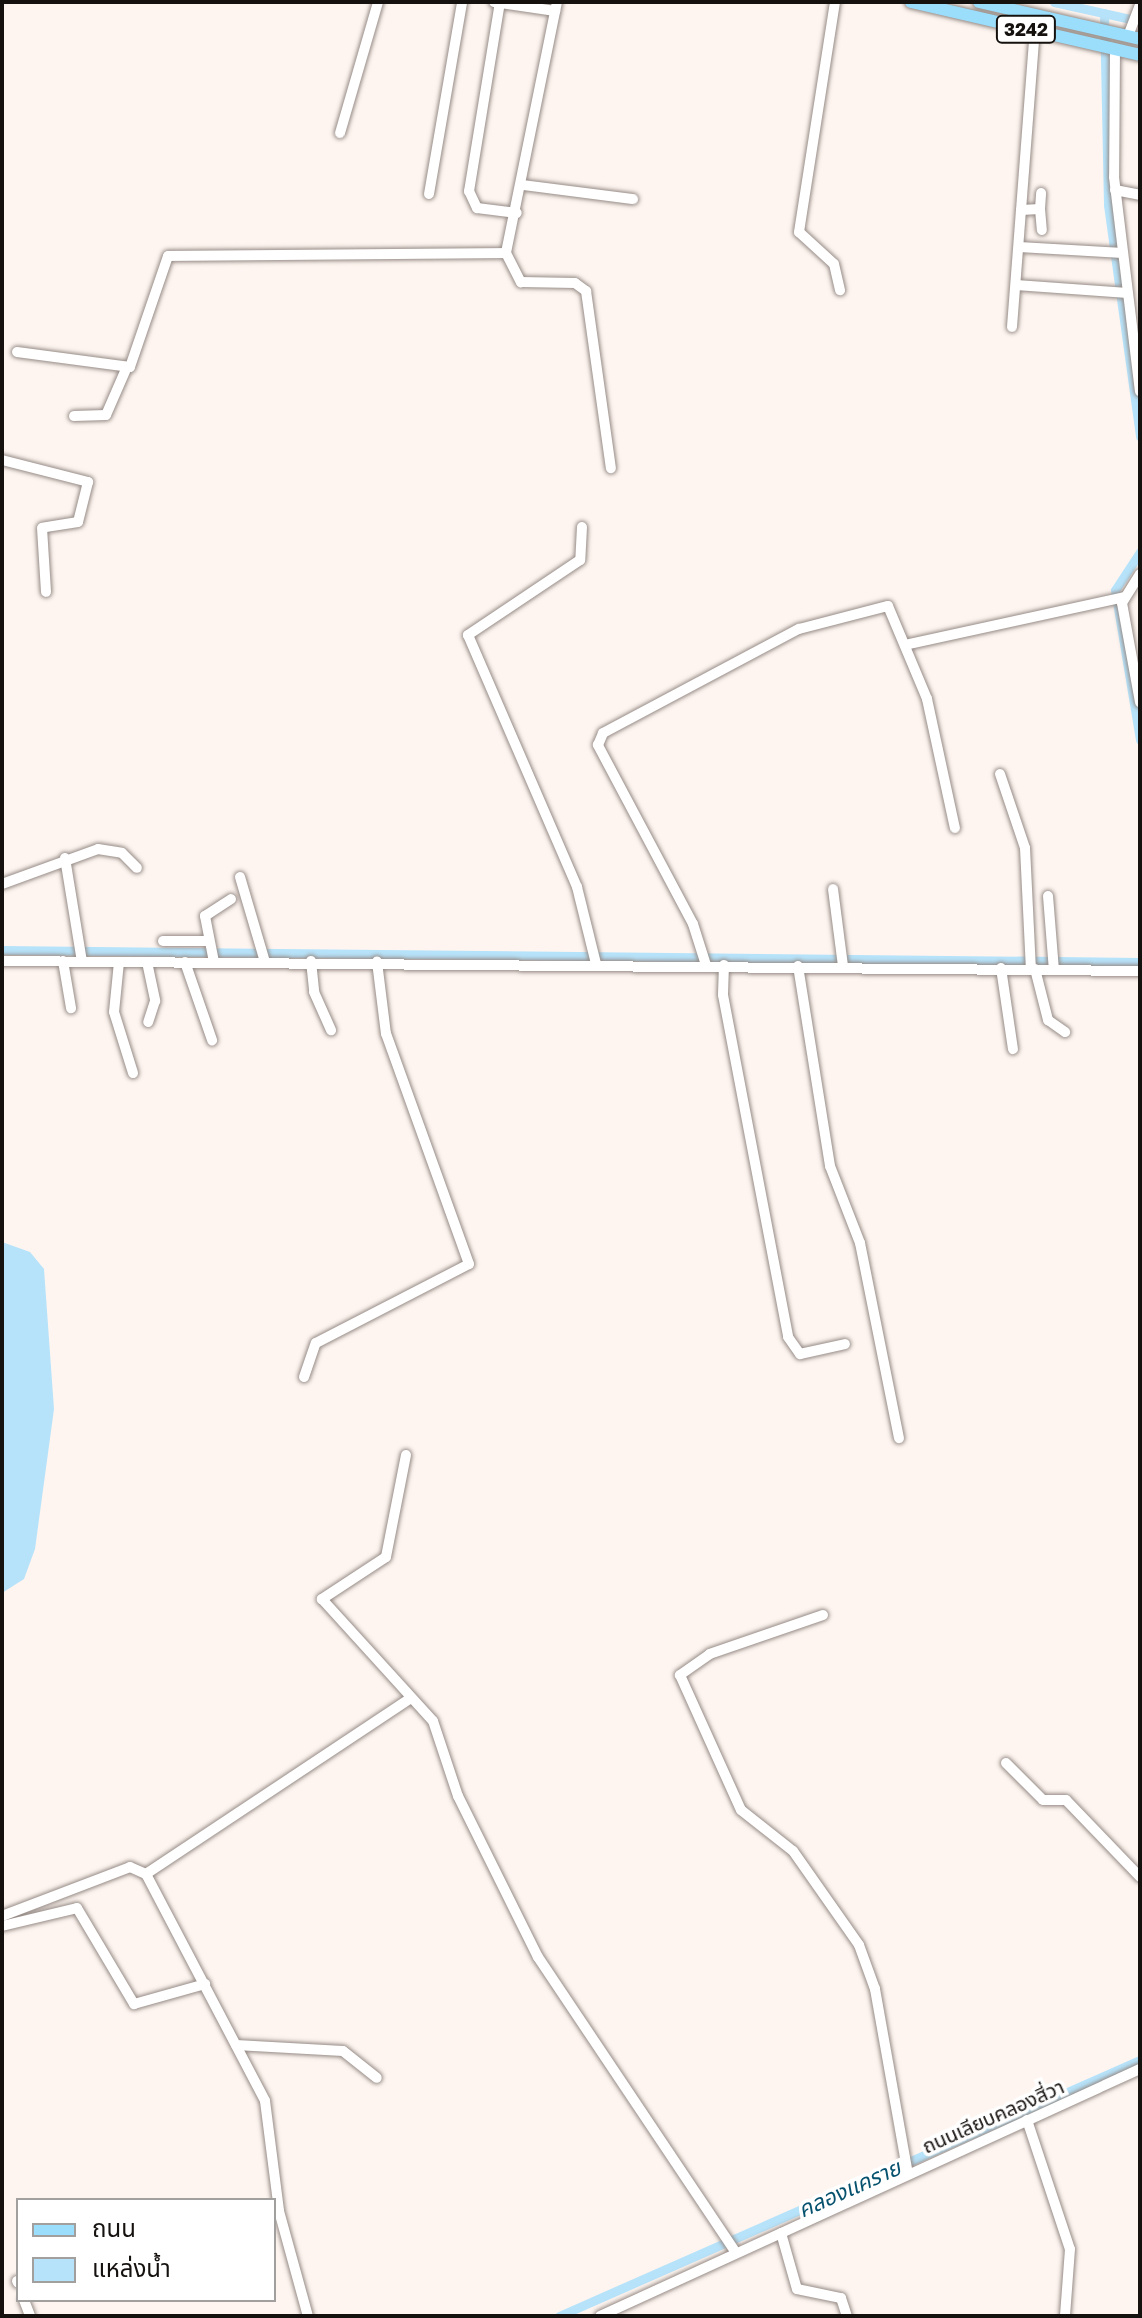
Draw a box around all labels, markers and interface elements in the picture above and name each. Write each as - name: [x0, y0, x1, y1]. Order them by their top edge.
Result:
- road number: 3242: [994, 15, 1058, 43]
- street label: ถนนเลียบคลองสี่วา: [918, 2074, 1068, 2158]
- water label: คลองเเคราย: [794, 2154, 904, 2222]
- legend: [16, 2198, 276, 2302]
- text: ถนน: [92, 2213, 136, 2242]
- text: แหล่งน้ำ: [92, 2253, 171, 2282]

